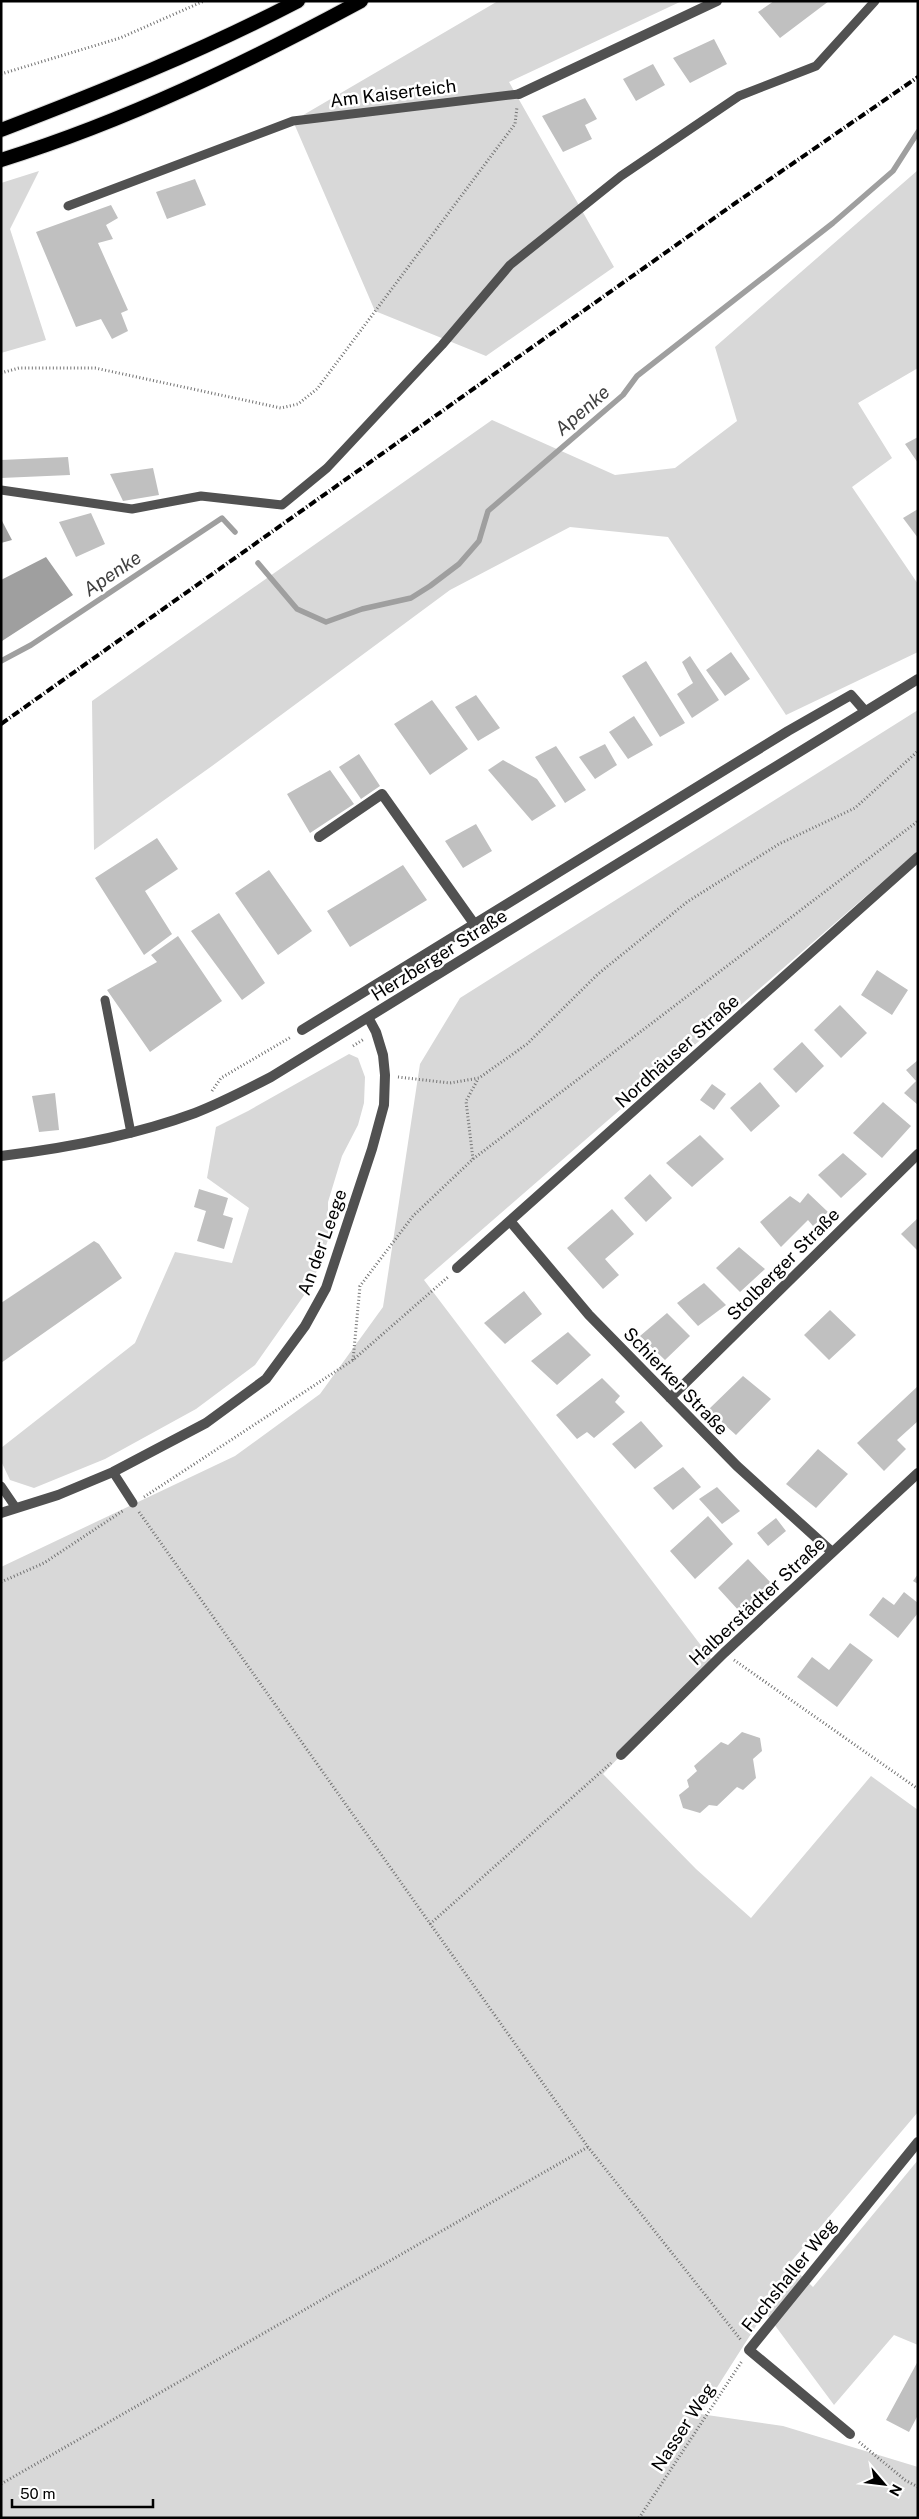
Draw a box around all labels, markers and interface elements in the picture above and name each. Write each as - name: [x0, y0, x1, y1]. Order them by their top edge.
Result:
- street label: Am Kaiserteich: [329, 75, 457, 111]
- water label: Apenke: [550, 380, 614, 440]
- water label: Apenke: [79, 546, 145, 600]
- street label: Herzberger Straße: [367, 905, 511, 1005]
- street label: Nordhäuser Straße: [611, 990, 743, 1112]
- street label: An der Leege: [293, 1186, 351, 1298]
- street label: Stolberger Straße: [722, 1203, 844, 1325]
- street label: Schierker Straße: [619, 1323, 733, 1439]
- street label: Halberstädter Straße: [685, 1533, 829, 1669]
- street label: Fuchshaller Weg: [737, 2214, 841, 2336]
- street label: Nasser Weg: [647, 2379, 719, 2475]
- north arrow: [859, 2459, 909, 2509]
- scale bar: [12, 2476, 154, 2508]
- text: N: [886, 2482, 905, 2499]
- text: 50 m: [20, 2485, 55, 2502]

